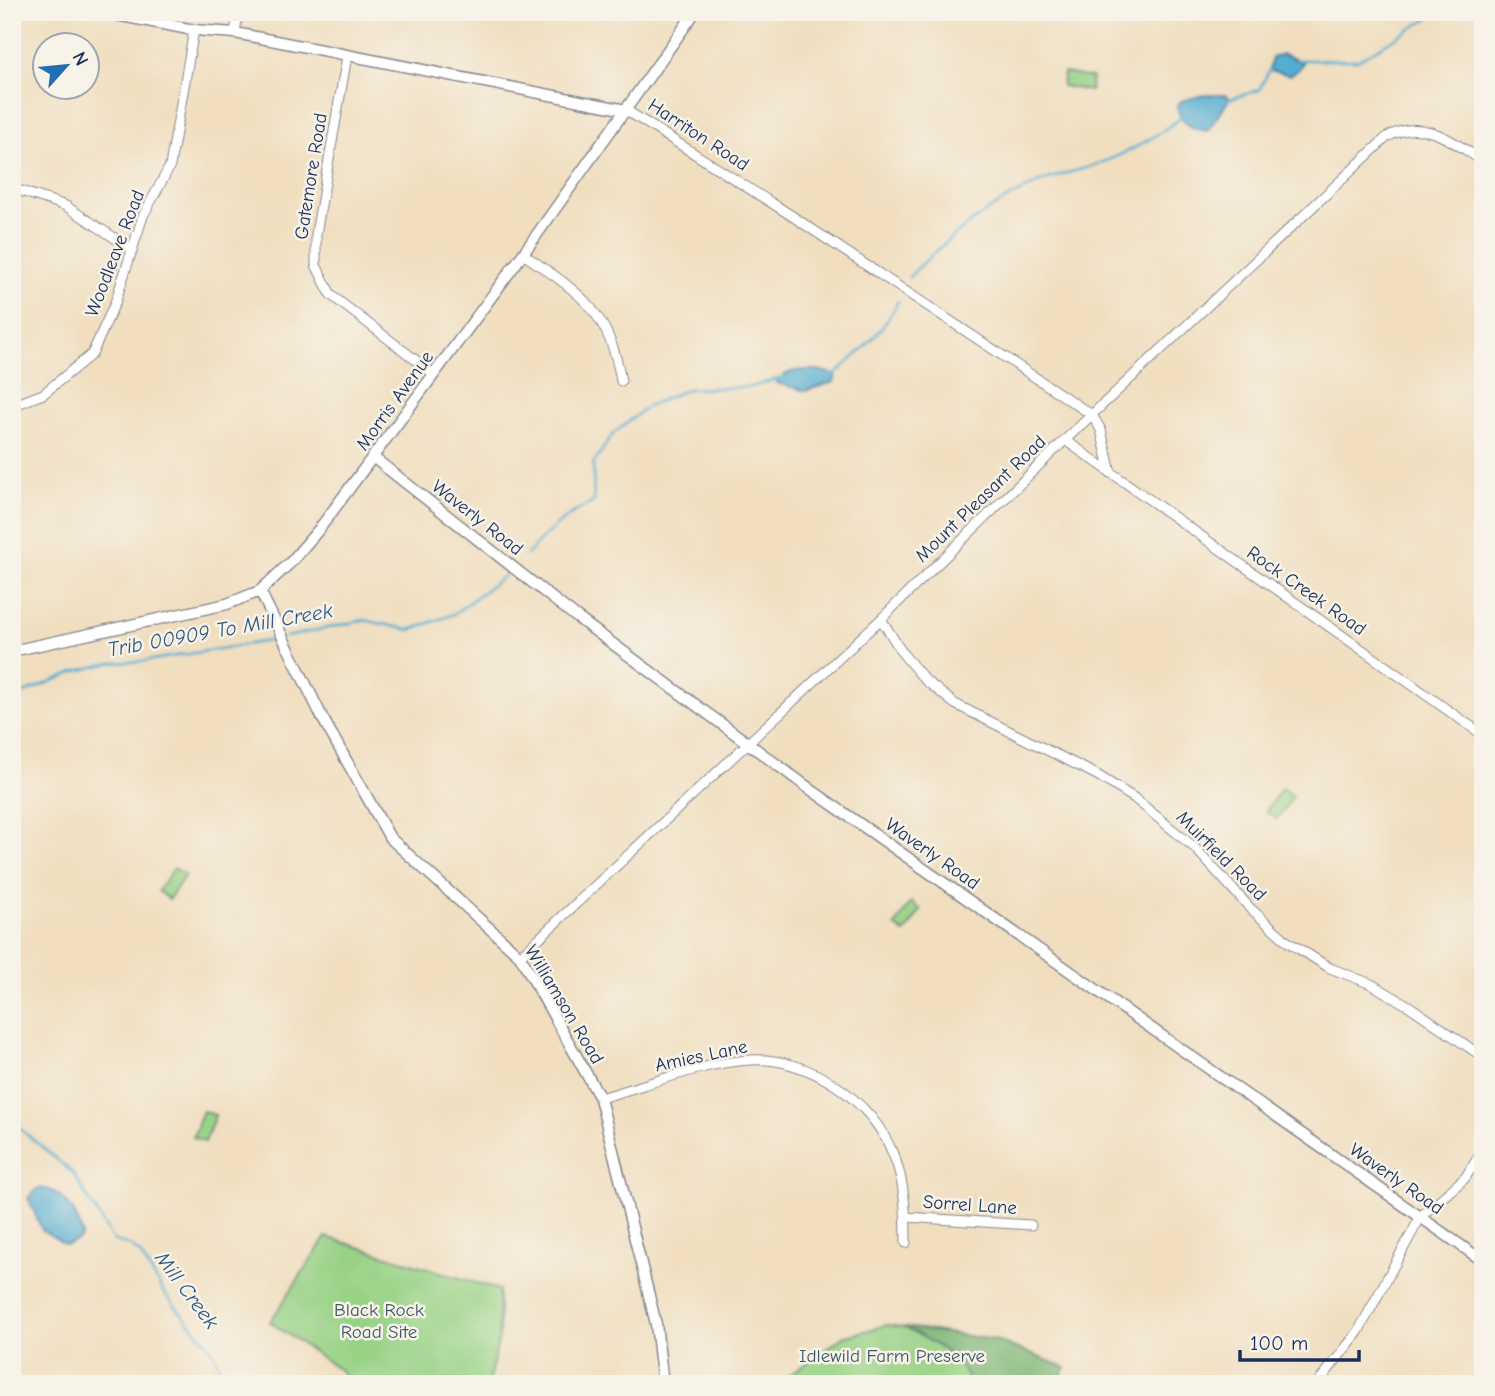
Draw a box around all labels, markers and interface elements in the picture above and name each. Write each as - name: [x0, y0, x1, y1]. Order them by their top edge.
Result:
- north arrow: [32, 32, 102, 102]
- text: N: [68, 48, 93, 69]
- street label: Harriton Road: [644, 94, 753, 176]
- street label: Gatemore Road: [290, 111, 332, 241]
- street label: Woodleave Road: [81, 187, 149, 320]
- street label: Morris Avenue: [351, 347, 438, 455]
- street label: Mount Pleasant Road: [911, 431, 1051, 567]
- street label: Waverly Road: [427, 475, 527, 560]
- street label: Rock Creek Road: [1243, 542, 1370, 640]
- water label: Trib 00909 To Mill Creek: [106, 598, 335, 662]
- street label: Muirfield Road: [1172, 806, 1271, 905]
- street label: Waverly Road: [881, 813, 984, 894]
- street label: Williamson Road: [520, 941, 608, 1068]
- street label: Amies Lane: [653, 1035, 749, 1076]
- street label: Waverly Road: [1345, 1138, 1448, 1219]
- street label: Sorrel Lane: [922, 1191, 1018, 1219]
- water label: Mill Creek: [150, 1246, 224, 1334]
- park label: Black Rock Road Site: [334, 1299, 425, 1343]
- scale bar: [1240, 1319, 1358, 1363]
- text: 100 m: [1250, 1331, 1308, 1355]
- park label: Idlewild Farm Preserve: [799, 1345, 985, 1367]

